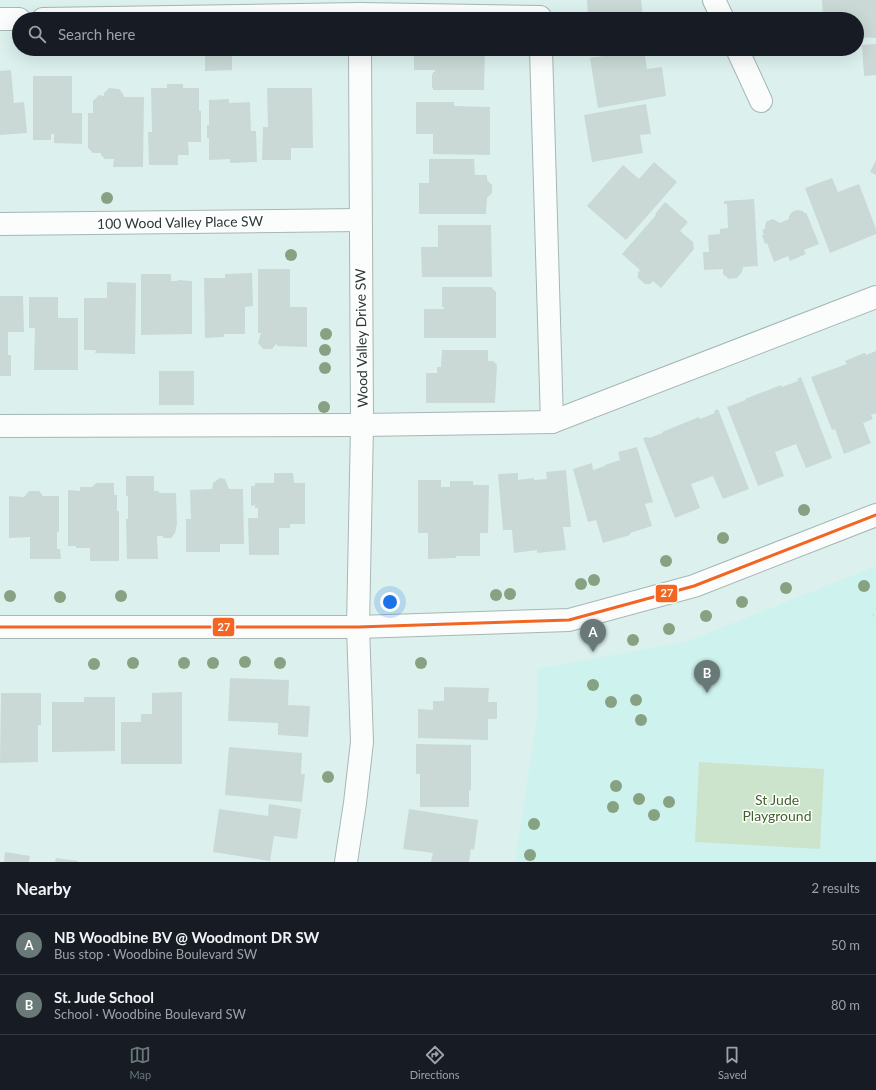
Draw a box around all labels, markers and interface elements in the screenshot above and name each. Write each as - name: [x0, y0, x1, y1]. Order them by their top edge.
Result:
- search box: [12, 12, 864, 56]
- icon: search: [26, 23, 48, 45]
- text: Search here: [58, 25, 135, 43]
- street label: 100 Wood Valley Place SW: [97, 212, 264, 232]
- street label: Wood Valley Drive SW: [351, 268, 371, 408]
- line badge: 27: [655, 584, 678, 603]
- text: 27: [661, 586, 673, 599]
- your location: [380, 592, 400, 612]
- line badge: 27: [212, 617, 235, 637]
- pin: A: [580, 619, 606, 652]
- text: 27: [218, 620, 230, 633]
- pin: B: [694, 660, 720, 693]
- park label: St Jude Playground: [742, 791, 812, 824]
- text: Nearby: [16, 878, 71, 899]
- text: 2 results: [812, 880, 860, 896]
- text: NB Woodbine BV @ Woodmont DR SW: [54, 928, 319, 946]
- text: A: [24, 937, 34, 953]
- text: 50 m: [831, 937, 860, 953]
- text: Bus stop · Woodbine Boulevard SW: [54, 946, 257, 962]
- text: St. Jude School: [54, 988, 154, 1006]
- text: B: [25, 997, 33, 1013]
- text: 80 m: [831, 997, 860, 1013]
- text: School · Woodbine Boulevard SW: [54, 1006, 246, 1022]
- tab: Map: [129, 1044, 151, 1081]
- tab: Directions: [410, 1044, 459, 1081]
- tab: Saved: [718, 1044, 747, 1081]

